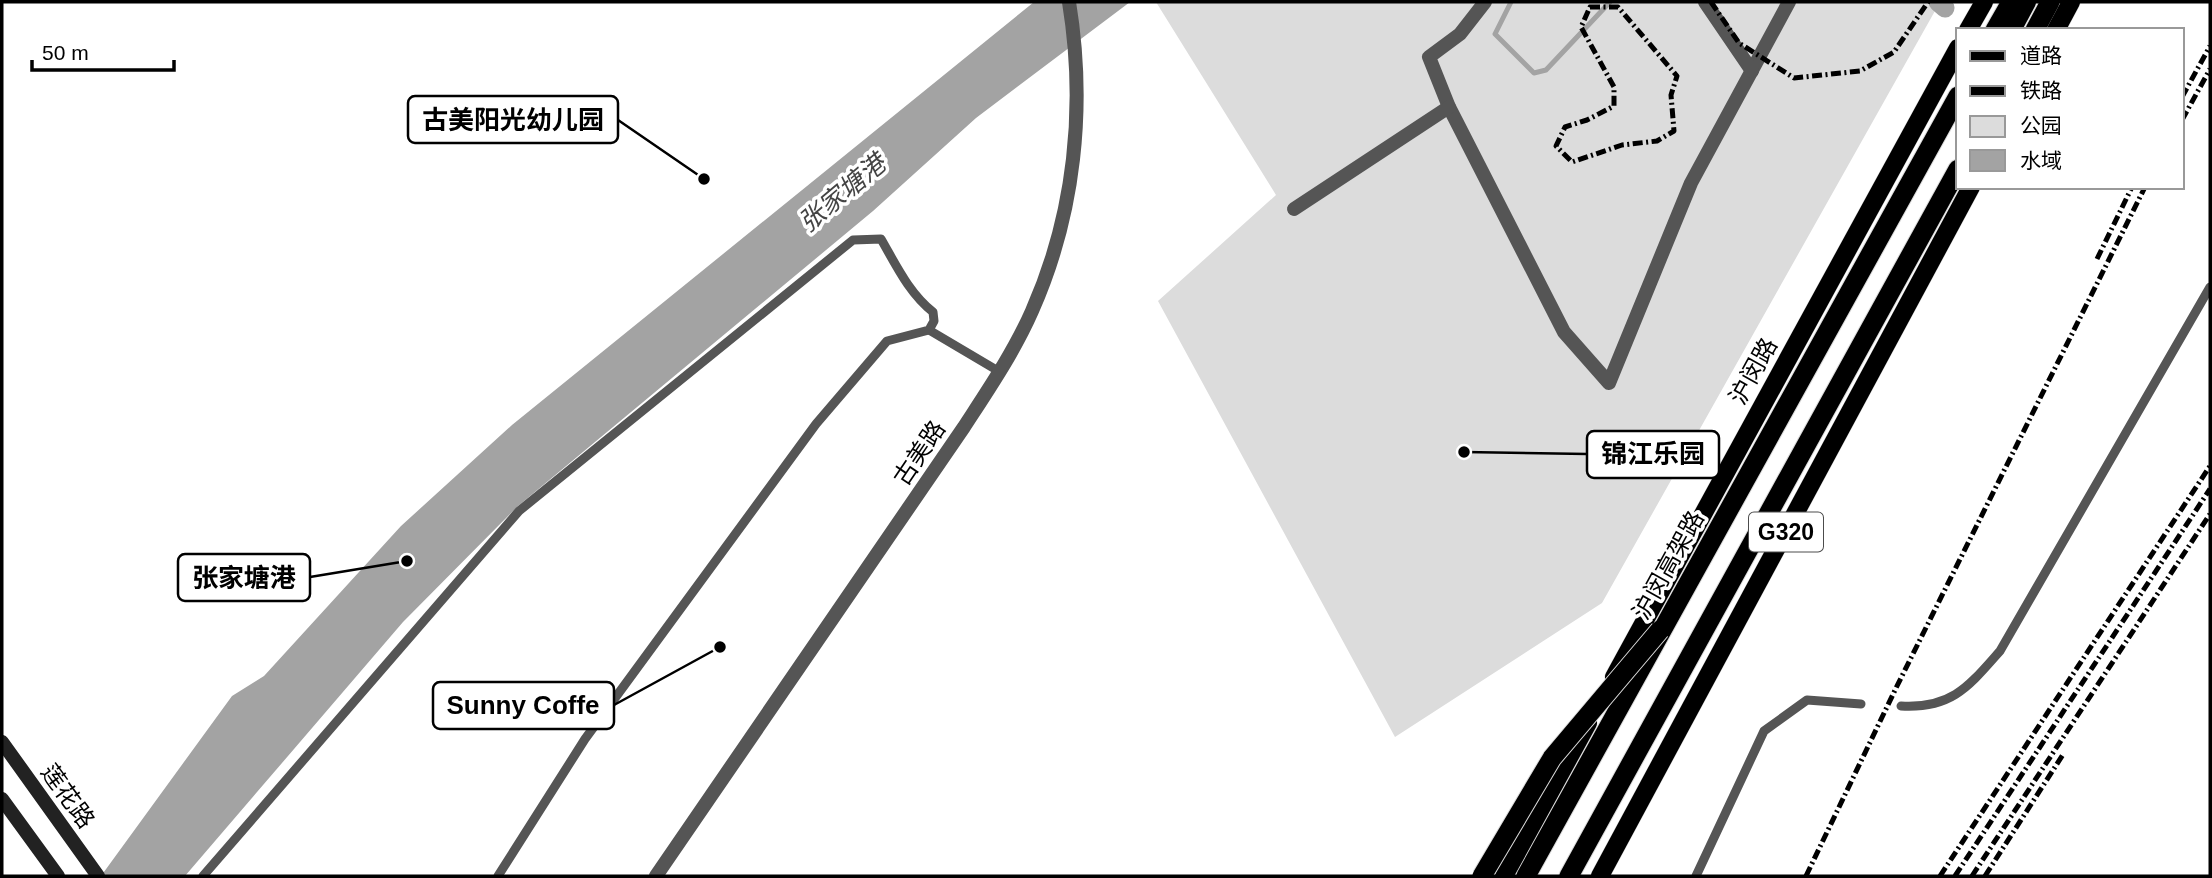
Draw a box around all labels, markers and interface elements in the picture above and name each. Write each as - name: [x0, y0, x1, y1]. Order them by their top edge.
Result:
- scale bar: [32, 28, 173, 72]
- legend: [1956, 28, 2184, 189]
- text: 50 m: [42, 41, 89, 64]
- text: 道路: [2020, 44, 2062, 67]
- text: 铁路: [2020, 79, 2062, 102]
- callout: 古美阳光幼儿园: [408, 96, 618, 143]
- text: 古美阳光幼儿园: [422, 105, 604, 135]
- text: 公园: [2020, 114, 2062, 137]
- water label: 张家塘港: [793, 146, 895, 238]
- text: 水域: [2020, 149, 2062, 172]
- street label: 沪闵路: [1724, 333, 1782, 409]
- street label: 古美路: [888, 416, 950, 490]
- callout: 锦江乐园: [1587, 431, 1719, 478]
- text: 锦江乐园: [1601, 439, 1705, 469]
- street label: 沪闵高架路: [1627, 506, 1709, 624]
- road number: G320: [1749, 512, 1823, 552]
- callout: 张家塘港: [178, 554, 310, 601]
- text: 张家塘港: [192, 563, 296, 593]
- callout: Sunny Coffe: [433, 682, 614, 729]
- text: Sunny Coffe: [446, 690, 600, 720]
- street label: 莲花路: [36, 759, 100, 833]

